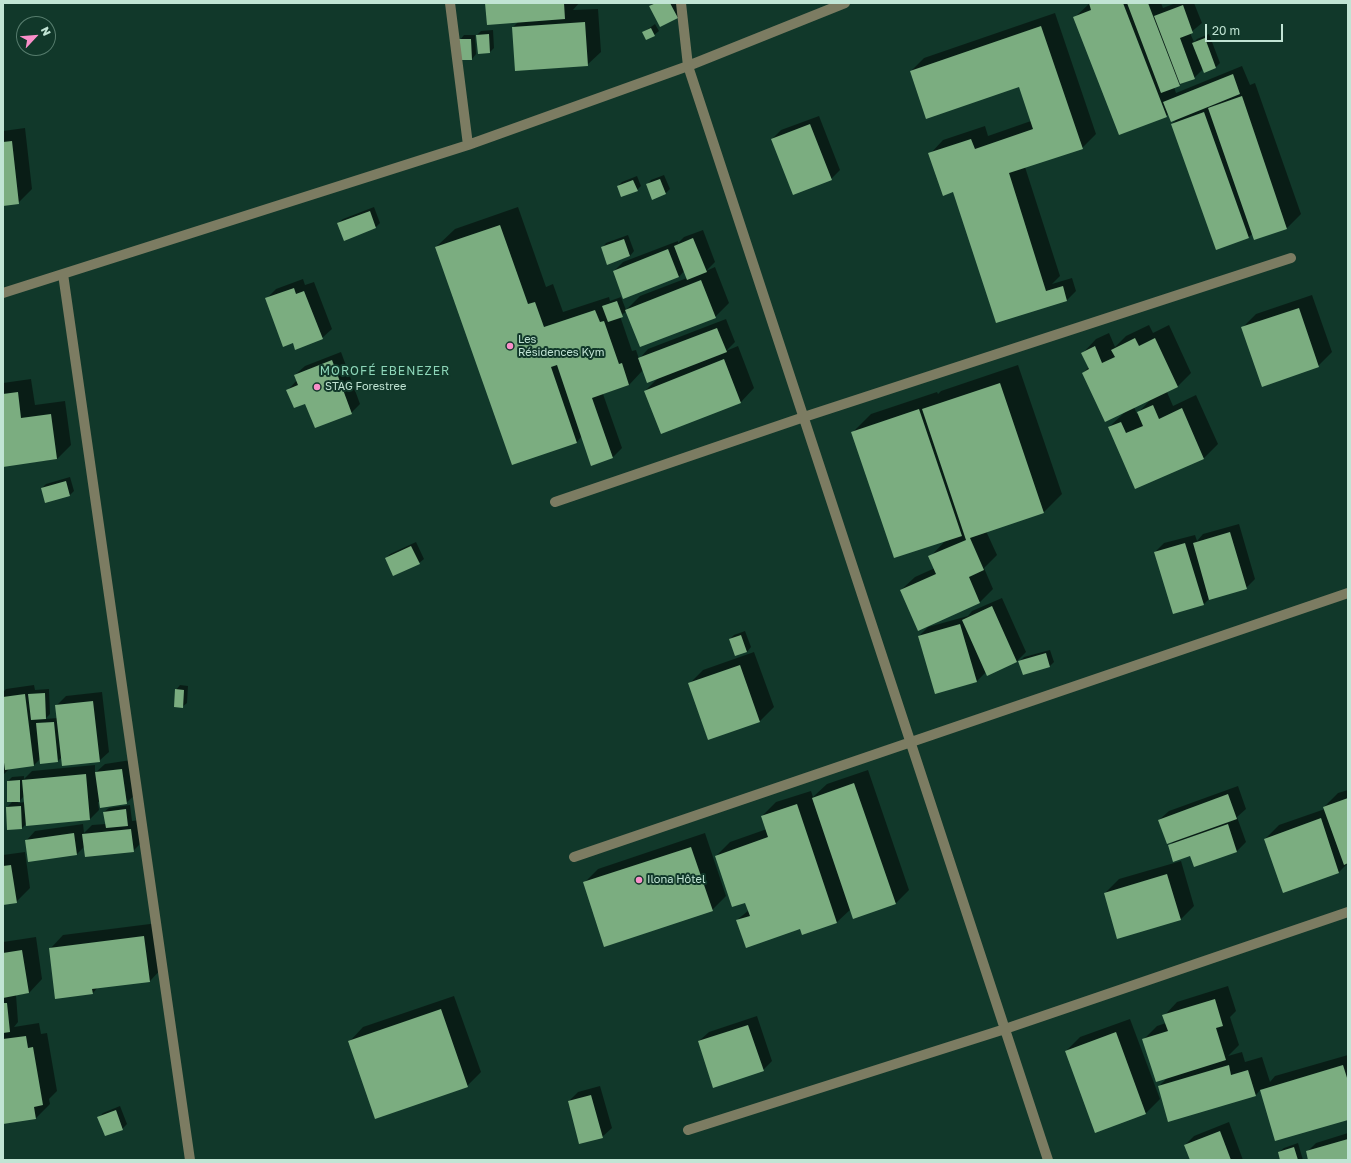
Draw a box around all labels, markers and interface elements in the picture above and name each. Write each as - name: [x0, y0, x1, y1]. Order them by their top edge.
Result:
- north arrow: [16, 16, 56, 56]
- scale bar: [1207, 16, 1285, 42]
- text: 20 m: [1212, 23, 1240, 38]
- text: N: [39, 24, 54, 38]
- place label: Les Résidences Kym: [518, 333, 604, 359]
- marker: Les Résidences Kym: [505, 341, 515, 351]
- district label: MOROFÉ EBENEZER: [320, 364, 450, 378]
- place label: STAG Forestree: [325, 380, 406, 394]
- marker: STAG Forestree: [312, 382, 322, 392]
- place label: Ilona Hôtel: [647, 873, 705, 887]
- marker: Ilona Hôtel: [634, 875, 644, 885]

